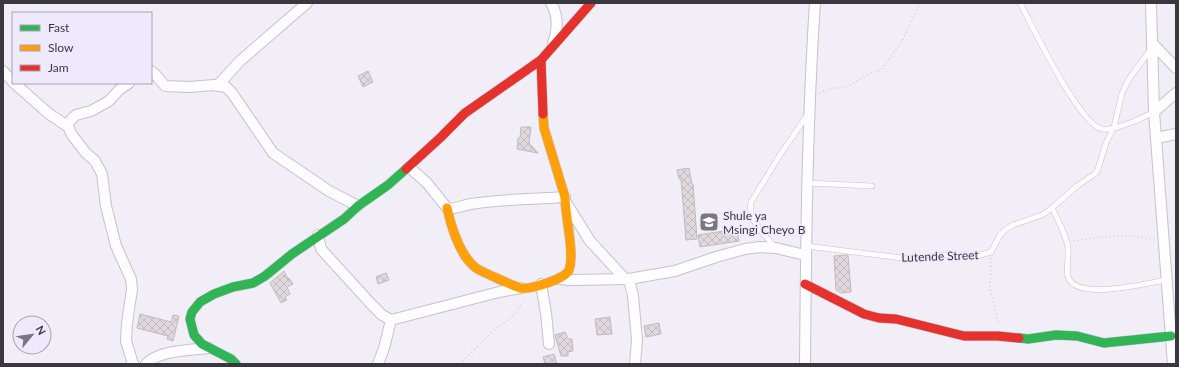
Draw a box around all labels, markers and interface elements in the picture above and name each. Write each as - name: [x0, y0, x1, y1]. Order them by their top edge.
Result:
- legend: [12, 12, 152, 84]
- text: Fast: [48, 20, 70, 35]
- text: Slow: [48, 40, 74, 55]
- text: Jam: [48, 60, 69, 75]
- place label: Shule ya Msingi Cheyo B: [723, 208, 806, 237]
- school or university icon: Shule ya Msingi Cheyo B: [698, 211, 720, 233]
- street label: Lutende Street: [901, 247, 980, 265]
- north arrow: [12, 315, 52, 355]
- text: N: [33, 323, 49, 337]

